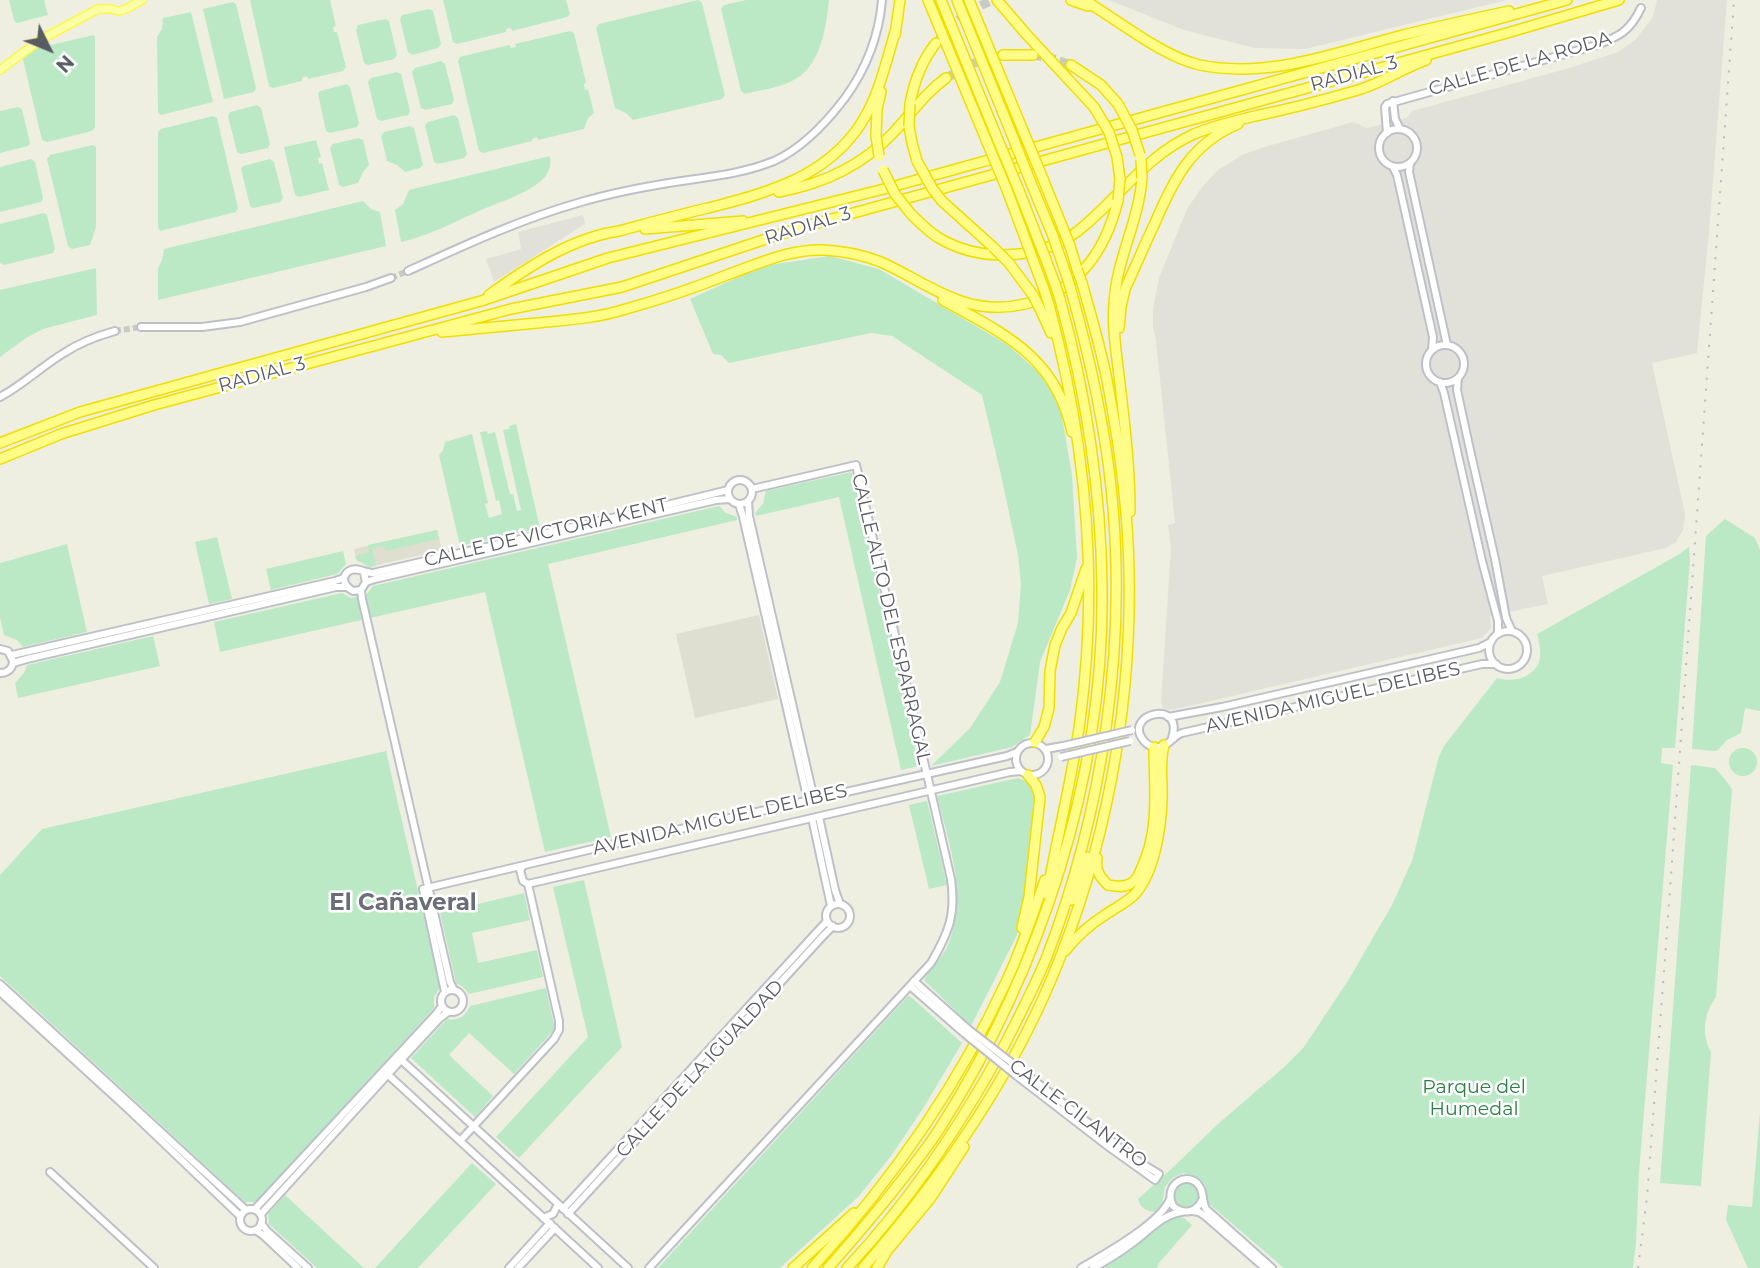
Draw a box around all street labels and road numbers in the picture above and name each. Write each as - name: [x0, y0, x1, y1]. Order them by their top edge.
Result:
- street label: CALLE DE LA RODA: [1426, 27, 1614, 101]
- street label: RADIAL 3: [1308, 51, 1400, 97]
- street label: RADIAL 3: [762, 202, 854, 250]
- street label: RADIAL 3: [216, 352, 308, 398]
- street label: CALLE ALTO DEL ESPARRAGAL: [846, 471, 936, 767]
- street label: CALLE DE VICTORIA KENT: [422, 494, 670, 572]
- street label: AVENIDA MIGUEL DELIBES: [1204, 658, 1462, 738]
- street label: AVENIDA MIGUEL DELIBES: [591, 780, 849, 860]
- street label: CALLE DE LA IGUALDAD: [612, 975, 788, 1163]
- street label: CALLE CILANTRO: [1005, 1055, 1151, 1173]

